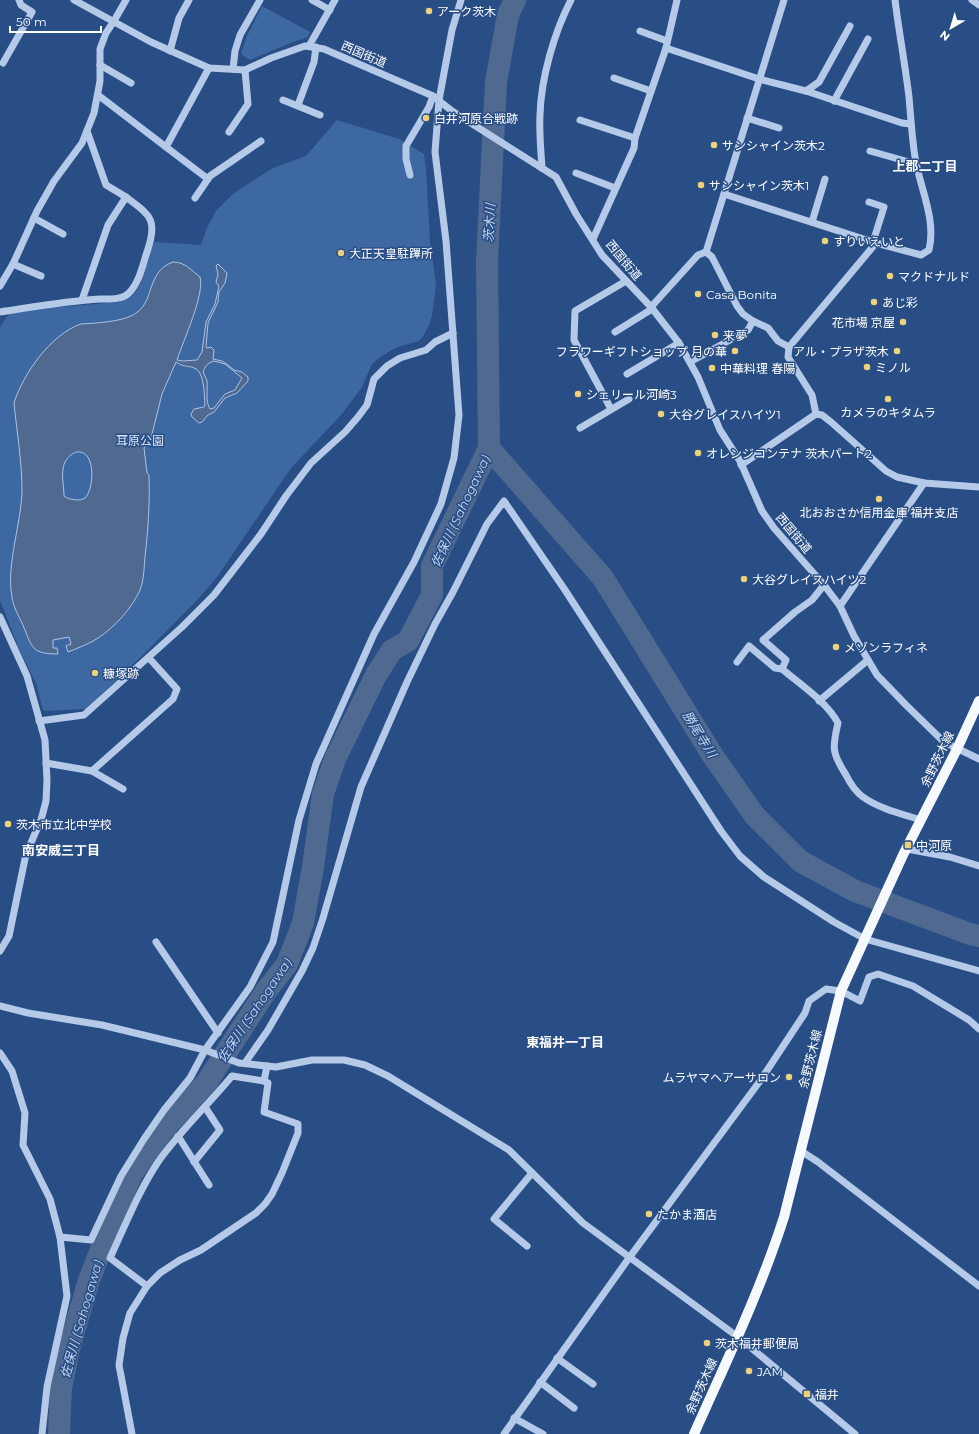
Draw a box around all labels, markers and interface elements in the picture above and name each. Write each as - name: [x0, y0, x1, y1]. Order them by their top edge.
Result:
- place label: アーク茨木: [437, 4, 496, 19]
- marker: アーク茨木: [424, 6, 434, 16]
- scale bar: [10, 8, 101, 34]
- north arrow: [931, 8, 971, 48]
- text: 50 m: [16, 14, 47, 29]
- text: N: [937, 28, 953, 44]
- street label: 西国街道: [339, 38, 389, 70]
- place label: 白井河原合戦跡: [434, 111, 518, 126]
- marker: 白井河原合戦跡: [421, 113, 431, 123]
- place label: サンシャイン茨木2: [722, 138, 825, 153]
- marker: サンシャイン茨木2: [709, 140, 719, 150]
- district label: 上郡二丁目: [892, 158, 958, 174]
- place label: サンシャイン茨木1: [709, 178, 809, 193]
- marker: サンシャイン茨木1: [696, 180, 706, 190]
- water label: 茨木川: [480, 201, 498, 243]
- place label: すりいえいと: [833, 234, 905, 249]
- marker: すりいえいと: [820, 236, 830, 246]
- street label: 西国街道: [603, 237, 645, 283]
- place label: 大正天皇駐蹕所: [349, 246, 433, 261]
- marker: 大正天皇駐蹕所: [336, 248, 346, 258]
- place label: マクドナルド: [898, 269, 970, 284]
- marker: マクドナルド: [885, 271, 895, 281]
- place label: Casa Bonita: [706, 287, 777, 302]
- marker: Casa Bonita: [693, 289, 703, 299]
- place label: あじ彩: [882, 295, 918, 310]
- marker: あじ彩: [869, 297, 879, 307]
- place label: 花市場 京屋: [832, 315, 895, 330]
- marker: 花市場 京屋: [898, 317, 908, 327]
- place label: 来夢: [723, 328, 747, 343]
- marker: 来夢: [710, 330, 720, 340]
- place label: フラワーギフトショップ 月の華: [556, 344, 727, 359]
- place label: アル・プラザ茨木: [793, 344, 889, 359]
- marker: フラワーギフトショップ 月の華: [730, 346, 740, 356]
- marker: アル・プラザ茨木: [892, 346, 902, 356]
- place label: ミノル: [875, 360, 911, 375]
- place label: 中華料理 春陽: [720, 361, 795, 376]
- marker: ミノル: [862, 362, 872, 372]
- marker: 中華料理 春陽: [707, 363, 717, 373]
- place label: シェリール河崎3: [586, 387, 677, 402]
- marker: シェリール河崎3: [573, 389, 583, 399]
- marker: カメラのキタムラ: [883, 394, 893, 404]
- place label: カメラのキタムラ: [840, 405, 936, 420]
- place label: 大谷グレイスハイツ1: [669, 407, 781, 422]
- marker: 大谷グレイスハイツ1: [656, 409, 666, 419]
- park label: 耳原公園: [116, 433, 164, 448]
- place label: オレンジコンテナ 茨木パート2: [706, 446, 872, 461]
- marker: オレンジコンテナ 茨木パート2: [693, 448, 703, 458]
- water label: 佐保川 (Sahogawa): [427, 452, 493, 570]
- marker: 北おおさか信用金庫 福井支店: [874, 494, 884, 504]
- place label: 北おおさか信用金庫 福井支店: [799, 505, 959, 520]
- street label: 西国街道: [773, 510, 815, 556]
- place label: 大谷グレイスハイツ2: [752, 572, 866, 587]
- marker: 大谷グレイスハイツ2: [739, 574, 749, 584]
- place label: メゾンラフィネ: [844, 640, 928, 655]
- marker: メゾンラフィネ: [831, 642, 841, 652]
- place label: 糠塚跡: [103, 666, 139, 681]
- marker: 糠塚跡: [90, 668, 100, 678]
- water label: 勝尾寺川: [679, 708, 722, 762]
- street label: 余野茨木線: [917, 729, 957, 789]
- place label: 茨木市立北中学校: [16, 817, 112, 832]
- marker: 茨木市立北中学校: [3, 819, 13, 829]
- place label: 中河原: [916, 838, 952, 853]
- marker: 中河原: [903, 840, 913, 850]
- district label: 南安威三丁目: [22, 842, 100, 858]
- water label: 佐保川 (Sahogawa): [213, 955, 295, 1065]
- street label: 余野茨木線: [795, 1028, 825, 1090]
- district label: 東福井一丁目: [526, 1034, 604, 1050]
- place label: ムラヤマヘアーサロン: [663, 1070, 781, 1085]
- marker: ムラヤマヘアーサロン: [784, 1072, 794, 1082]
- place label: たかま酒店: [657, 1207, 717, 1222]
- marker: たかま酒店: [644, 1209, 654, 1219]
- water label: 佐保川 (Sahogawa): [56, 1258, 106, 1380]
- place label: 茨木福井郵便局: [715, 1336, 799, 1351]
- marker: 茨木福井郵便局: [702, 1338, 712, 1348]
- street label: 余野茨木線: [682, 1356, 720, 1416]
- place label: JAM: [756, 1364, 783, 1379]
- marker: JAM: [744, 1366, 754, 1376]
- place label: 福井: [815, 1387, 839, 1402]
- marker: 福井: [802, 1389, 812, 1399]

